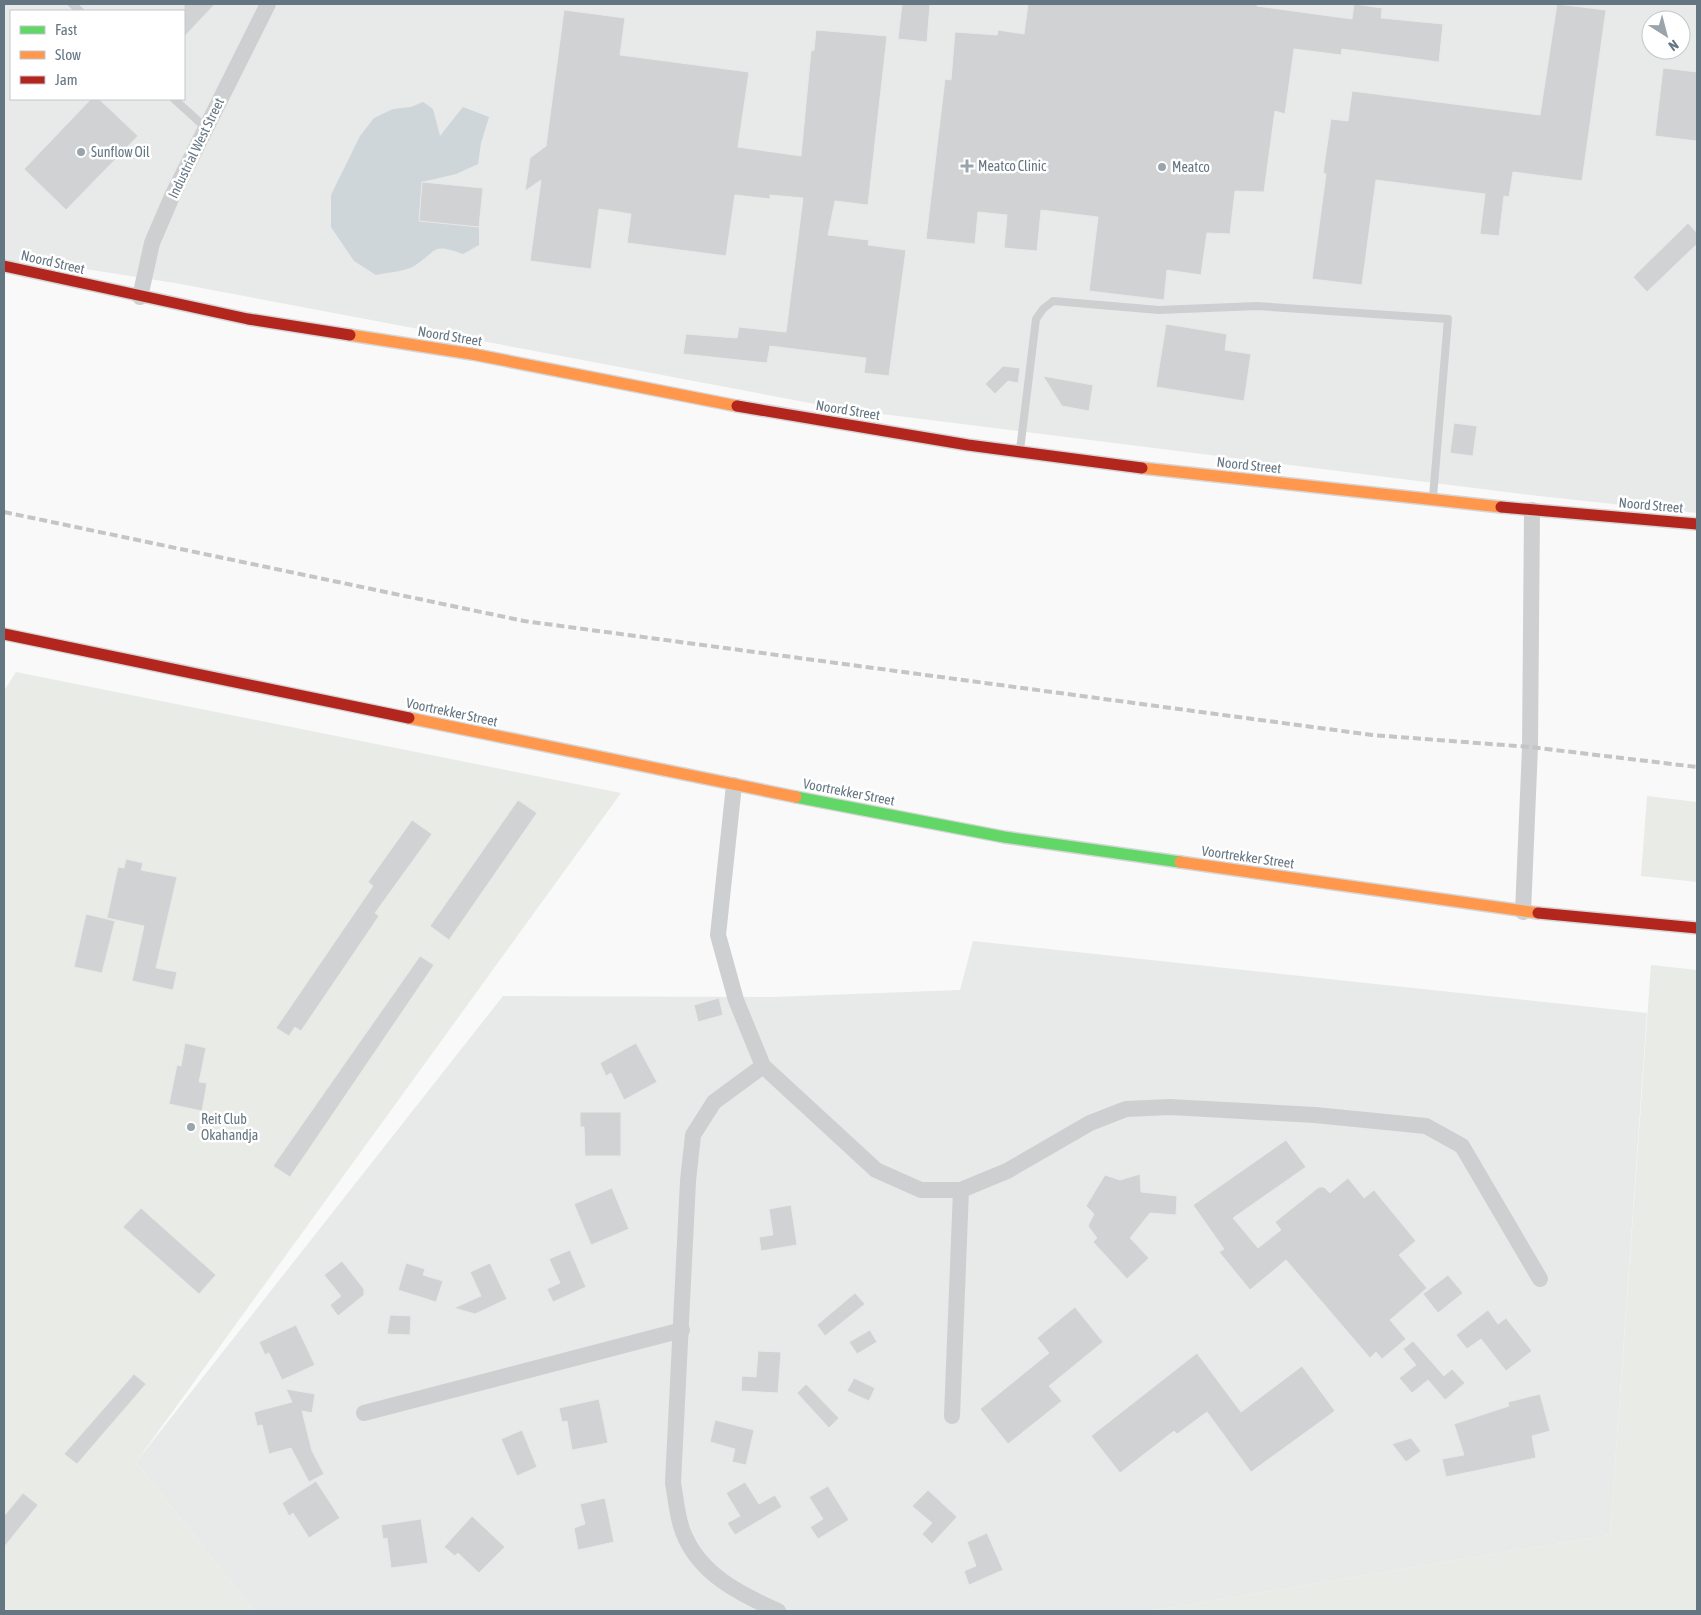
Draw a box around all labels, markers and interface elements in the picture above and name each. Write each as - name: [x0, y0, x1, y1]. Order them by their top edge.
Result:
- legend: [10, 10, 185, 100]
- north arrow: [1641, 10, 1691, 60]
- text: Fast: [55, 21, 77, 38]
- text: N: [1666, 37, 1682, 54]
- text: Slow: [55, 46, 81, 63]
- text: Jam: [55, 71, 78, 88]
- street label: Industrial West Street: [165, 95, 227, 201]
- place label: Sunflow Oil: [91, 144, 150, 160]
- marker: Sunflow Oil: [75, 146, 87, 158]
- place label: Meatco Clinic: [978, 158, 1047, 174]
- marker: Meatco Clinic: [960, 159, 974, 173]
- place label: Meatco: [1172, 159, 1210, 175]
- marker: Meatco: [1156, 161, 1168, 173]
- street label: Noord Street: [20, 247, 86, 277]
- street label: Noord Street: [417, 323, 483, 349]
- street label: Noord Street: [815, 397, 881, 423]
- street label: Noord Street: [1216, 454, 1282, 476]
- street label: Noord Street: [1618, 494, 1684, 516]
- street label: Voortrekker Street: [405, 694, 499, 730]
- street label: Voortrekker Street: [802, 775, 896, 809]
- street label: Voortrekker Street: [1201, 843, 1295, 871]
- place label: Reit Club Okahandja: [201, 1111, 258, 1143]
- marker: Reit Club Okahandja: [185, 1121, 197, 1133]

